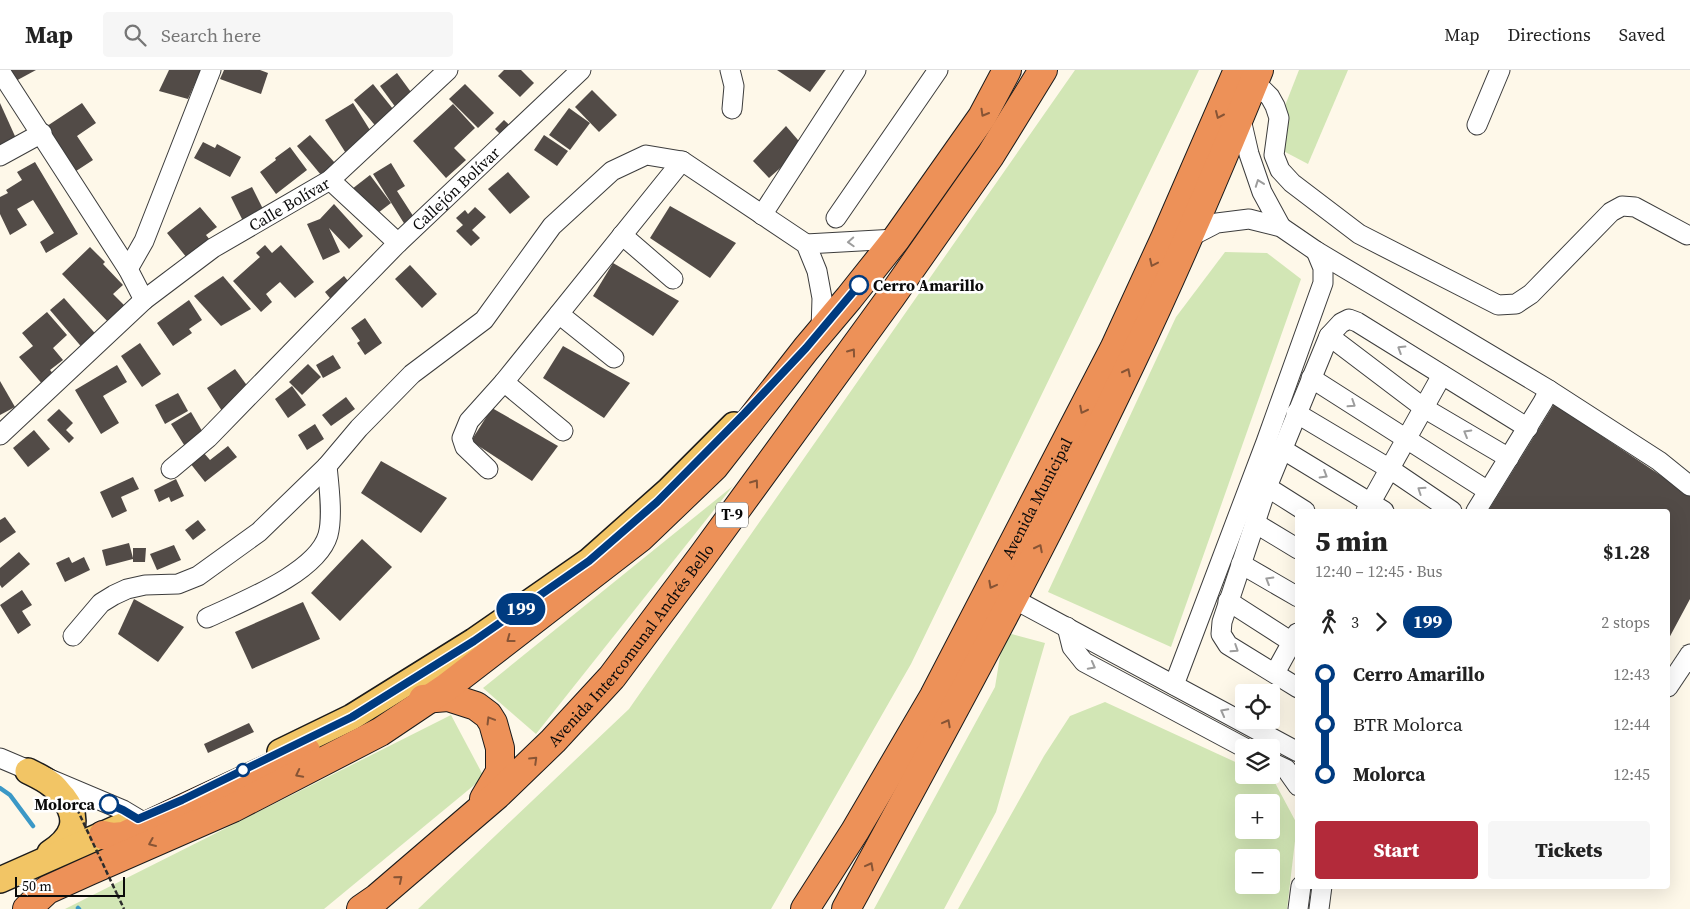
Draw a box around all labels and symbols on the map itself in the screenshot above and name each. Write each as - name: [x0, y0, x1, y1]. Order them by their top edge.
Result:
- one-way arrow: [980, 108, 990, 117]
- one-way arrow: [1214, 110, 1225, 119]
- street label: Callejón Bolívar: [407, 141, 505, 235]
- street label: Calle Bolívar: [244, 171, 334, 236]
- one-way arrow: [1255, 179, 1265, 188]
- one-way arrow: [847, 236, 855, 247]
- one-way arrow: [1149, 258, 1160, 267]
- place label: Cerro Amarillo: [873, 274, 984, 296]
- marker: Cerro Amarillo: [849, 275, 869, 295]
- one-way arrow: [1398, 346, 1407, 355]
- one-way arrow: [846, 349, 854, 358]
- one-way arrow: [1121, 368, 1131, 377]
- one-way arrow: [1346, 398, 1355, 408]
- one-way arrow: [1079, 404, 1089, 413]
- one-way arrow: [1463, 430, 1472, 440]
- street label: Avenida Municipal: [996, 434, 1077, 562]
- one-way arrow: [1318, 468, 1327, 478]
- one-way arrow: [749, 479, 758, 489]
- one-way arrow: [1417, 487, 1426, 496]
- road number: T-9: [716, 502, 748, 528]
- street label: Avenida Intercomunal Andrés Bello: [542, 539, 719, 751]
- one-way arrow: [1033, 545, 1043, 554]
- one-way arrow: [1266, 577, 1275, 587]
- one-way arrow: [988, 580, 998, 589]
- line badge: 199: [492, 593, 550, 625]
- one-way arrow: [507, 633, 516, 642]
- one-way arrow: [1229, 642, 1238, 652]
- one-way arrow: [1087, 660, 1096, 670]
- one-way arrow: [1220, 708, 1229, 718]
- one-way arrow: [486, 717, 496, 726]
- one-way arrow: [941, 719, 951, 728]
- one-way arrow: [528, 757, 537, 766]
- unlabelled marker: [236, 763, 250, 777]
- one-way arrow: [295, 768, 304, 778]
- place label: Molorca: [34, 793, 95, 815]
- marker: Molorca: [99, 794, 119, 814]
- one-way arrow: [148, 837, 157, 848]
- one-way arrow: [863, 862, 873, 871]
- scale bar: [15, 874, 125, 897]
- one-way arrow: [393, 876, 402, 885]

